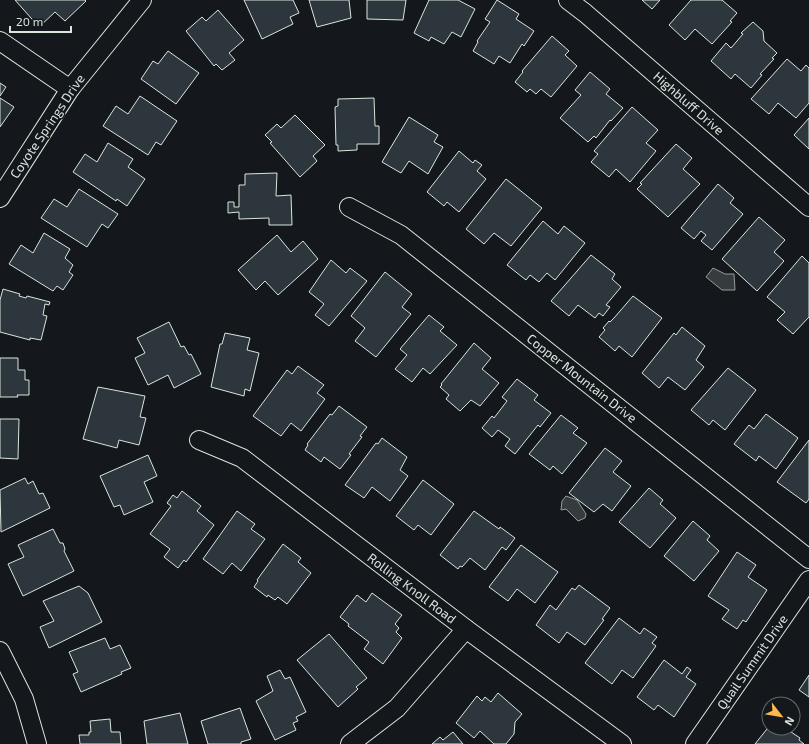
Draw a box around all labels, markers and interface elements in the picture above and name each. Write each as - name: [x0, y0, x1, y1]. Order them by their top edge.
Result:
- scale bar: [10, 8, 71, 34]
- text: 20 m: [16, 14, 43, 28]
- street label: Highbluff Drive: [650, 68, 728, 138]
- street label: Coyote Springs Drive: [6, 71, 88, 181]
- street label: Copper Mountain Drive: [524, 330, 640, 426]
- street label: Rolling Knoll Road: [365, 549, 459, 627]
- street label: Quail Summit Drive: [713, 611, 791, 713]
- north arrow: [761, 696, 801, 736]
- text: N: [782, 715, 798, 728]

